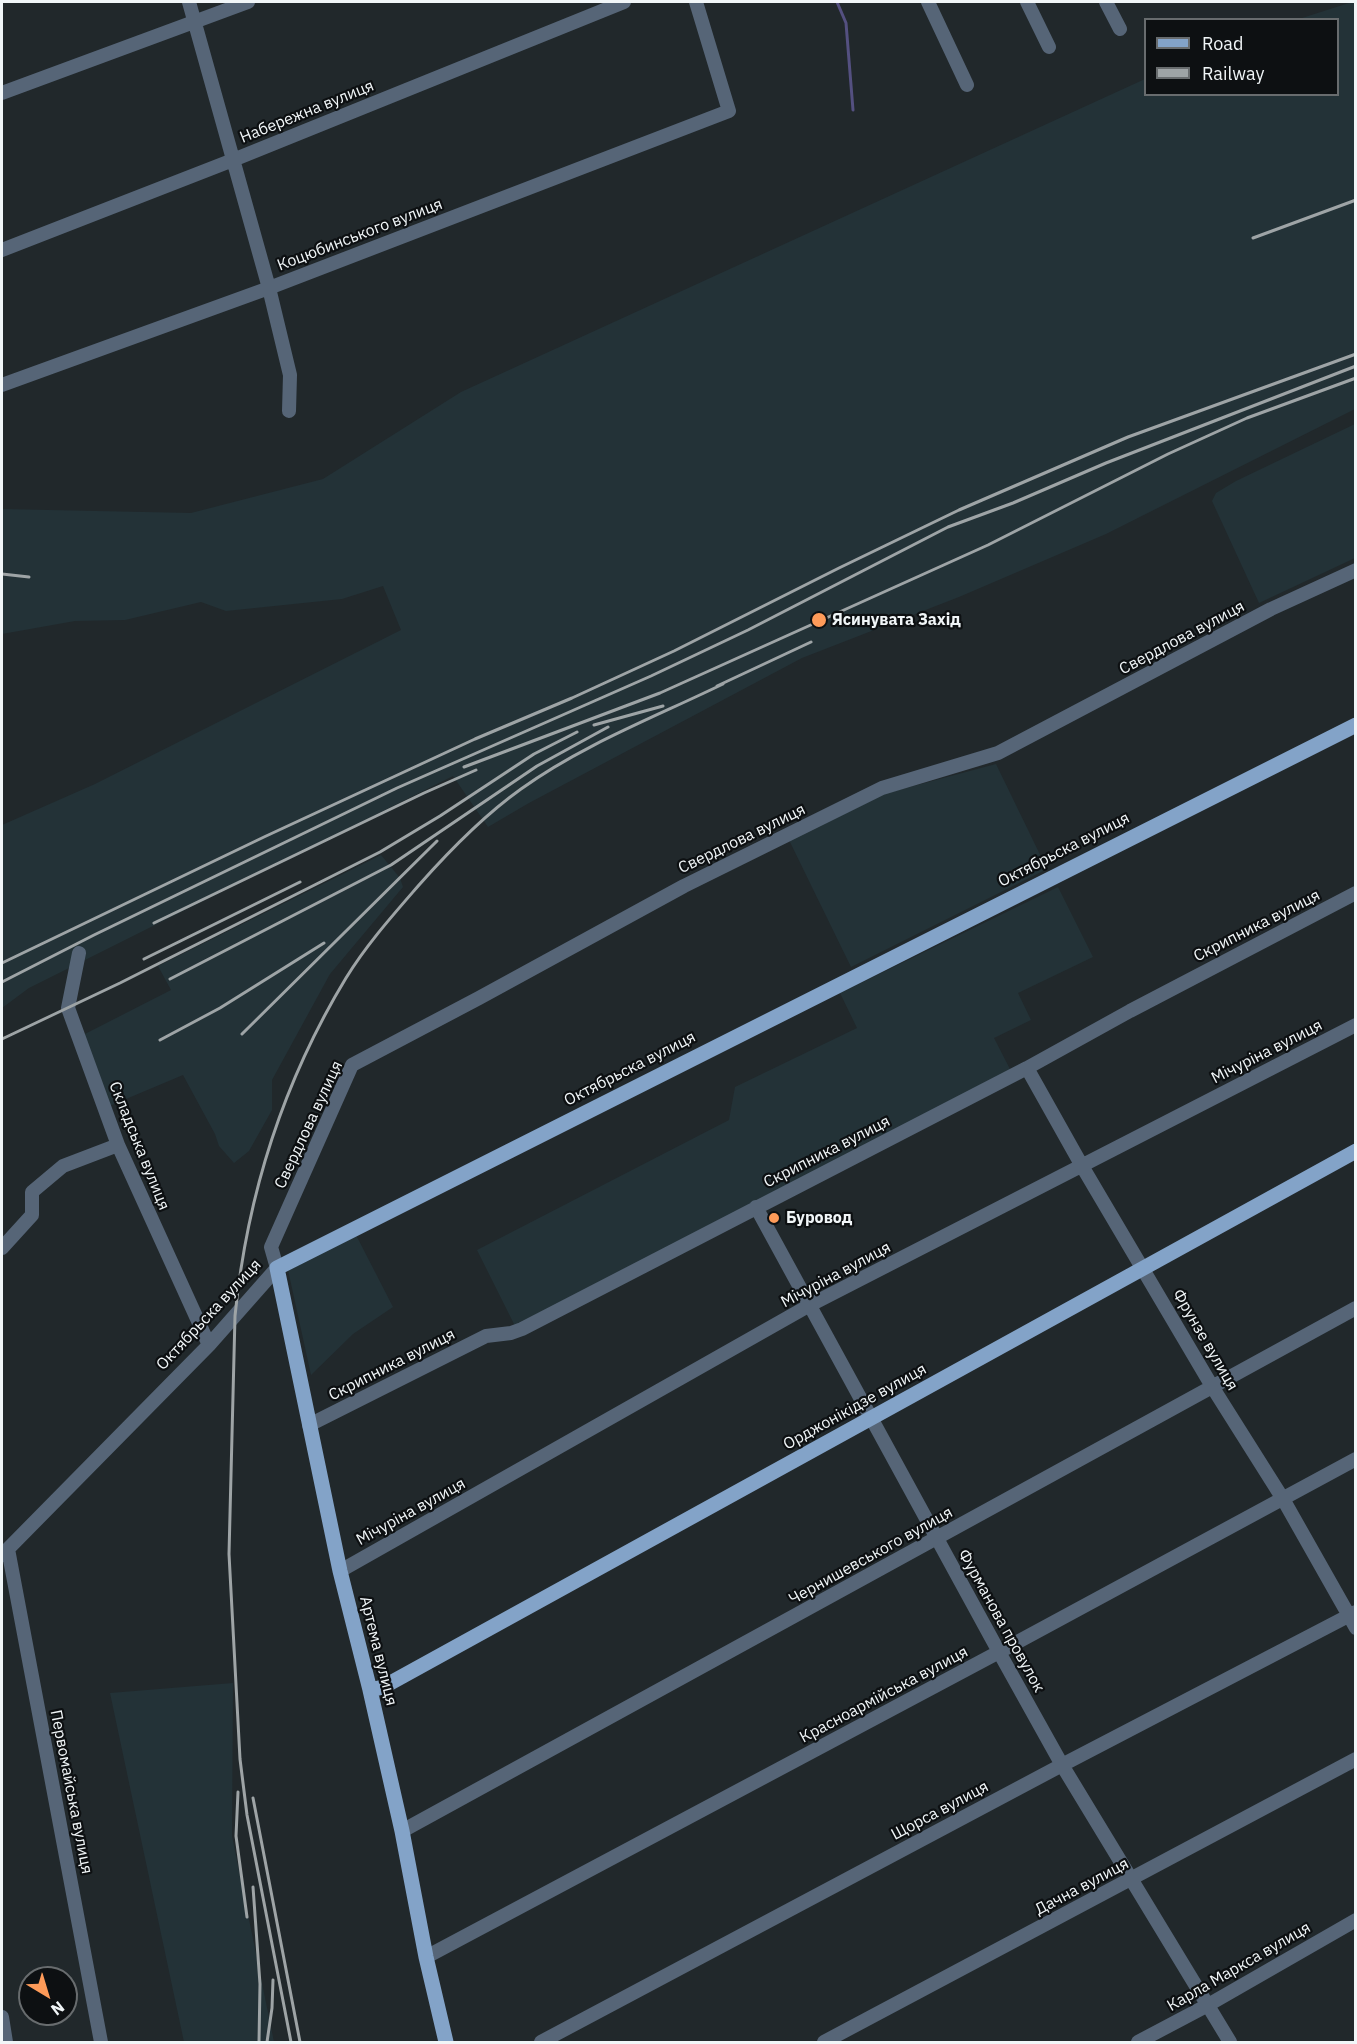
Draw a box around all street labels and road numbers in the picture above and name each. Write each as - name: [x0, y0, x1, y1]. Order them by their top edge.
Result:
- street label: Набережна вулиця: [237, 76, 377, 148]
- street label: Коцюбинського вулиця: [275, 195, 445, 275]
- street label: Свердлова вулиця: [1116, 597, 1248, 679]
- street label: Свердлова вулиця: [675, 800, 809, 878]
- street label: Октябрьска вулиця: [995, 809, 1133, 891]
- street label: Скрипника вулиця: [1190, 886, 1324, 966]
- street label: Мічуріна вулиця: [1208, 1016, 1326, 1088]
- street label: Октябрьска вулиця: [561, 1028, 699, 1110]
- street label: Свердлова вулиця: [271, 1058, 347, 1192]
- street label: Складська вулиця: [104, 1079, 174, 1213]
- street label: Скрипника вулиця: [760, 1112, 894, 1192]
- street label: Мічуріна вулиця: [778, 1238, 894, 1312]
- street label: Октябрьска вулиця: [153, 1255, 265, 1375]
- street label: Фрунзе вулиця: [1168, 1286, 1242, 1394]
- street label: Скрипника вулиця: [325, 1325, 459, 1405]
- street label: Орджонікідзе вулиця: [780, 1360, 930, 1454]
- street label: Мічуріна вулиця: [353, 1474, 469, 1550]
- street label: Чернишевського вулиця: [786, 1503, 956, 1609]
- street label: Фурманова провулок: [954, 1546, 1048, 1696]
- street label: Артема вулиця: [355, 1594, 401, 1708]
- street label: Красноармійська вулиця: [797, 1642, 971, 1748]
- street label: Первомайська вулиця: [46, 1708, 96, 1876]
- street label: Щорса вулиця: [888, 1777, 992, 1845]
- street label: Дачна вулиця: [1032, 1854, 1132, 1920]
- street label: Карла Маркса вулиця: [1164, 1918, 1314, 2016]

